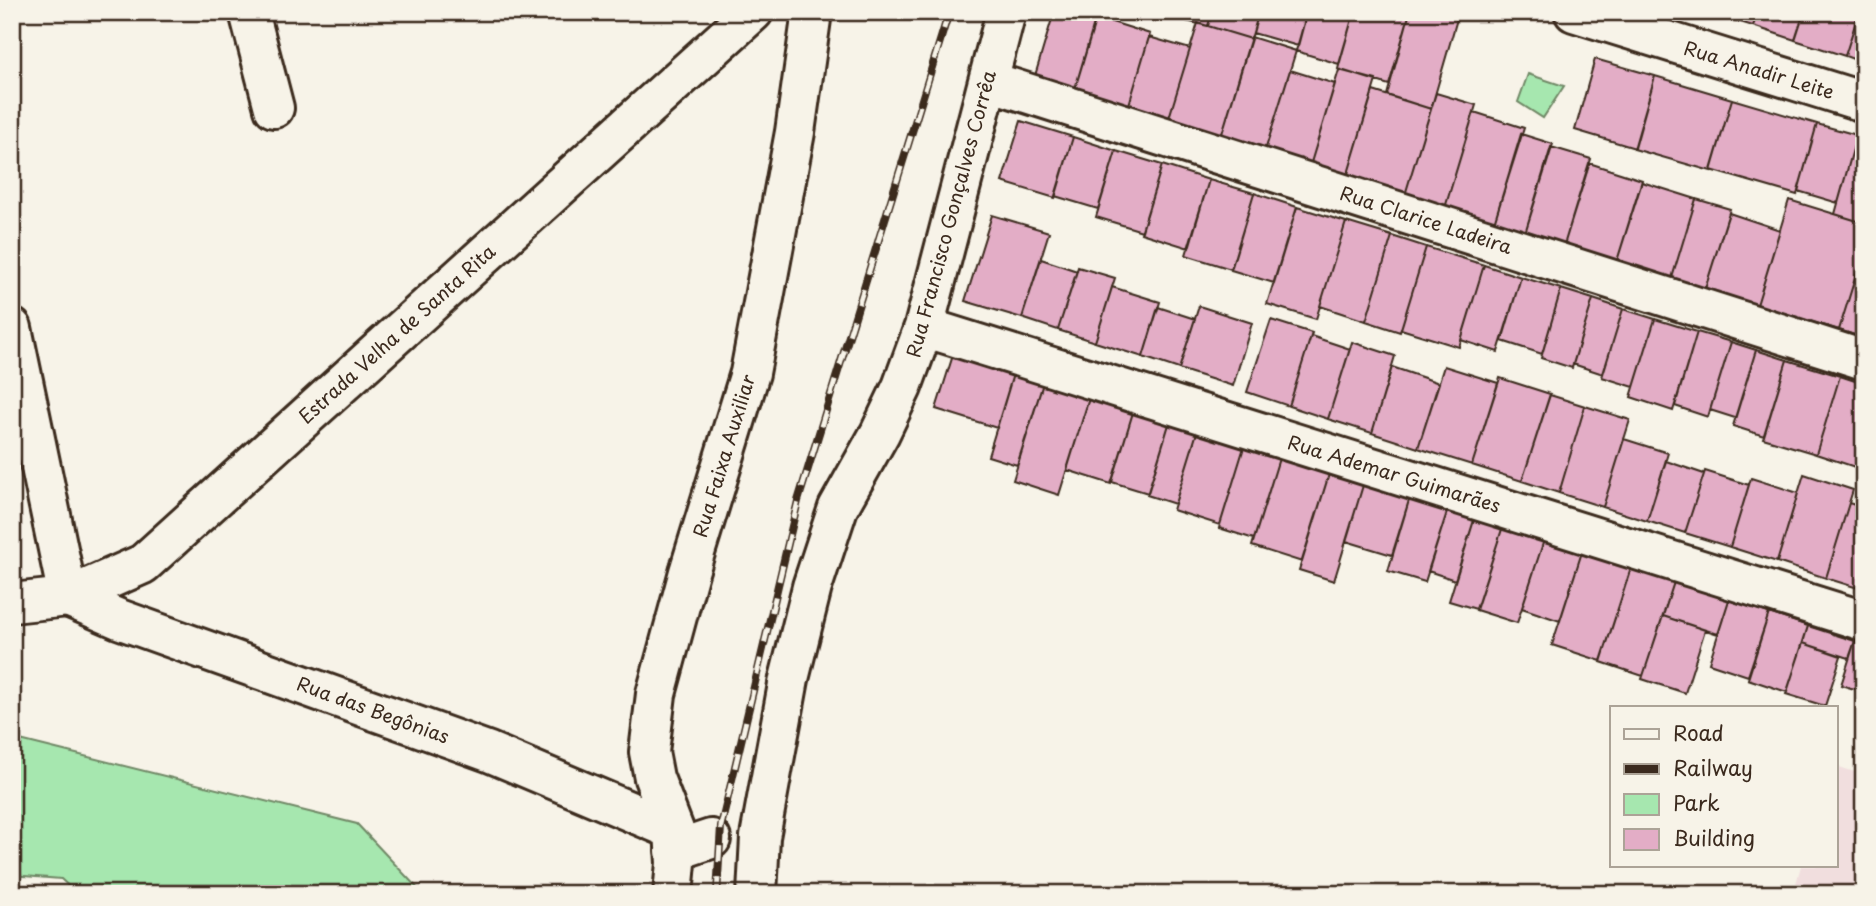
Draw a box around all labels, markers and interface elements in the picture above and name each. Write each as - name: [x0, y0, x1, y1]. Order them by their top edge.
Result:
- street label: Rua Anadir Leite: [1681, 33, 1838, 105]
- street label: Rua Francisco Gonçalves Corrêa: [898, 67, 1002, 360]
- street label: Rua Clarice Ladeira: [1337, 178, 1516, 260]
- street label: Estrada Velha de Santa Rita: [292, 237, 501, 429]
- street label: Rua Faixa Auxiliar: [685, 371, 761, 541]
- street label: Rua Ademar Guimarães: [1284, 427, 1504, 519]
- street label: Rua das Begônias: [293, 668, 453, 750]
- legend: [1610, 706, 1838, 867]
- text: Road: [1673, 716, 1724, 748]
- text: Railway: [1673, 751, 1753, 783]
- text: Park: [1673, 786, 1720, 818]
- text: Building: [1673, 821, 1755, 853]

